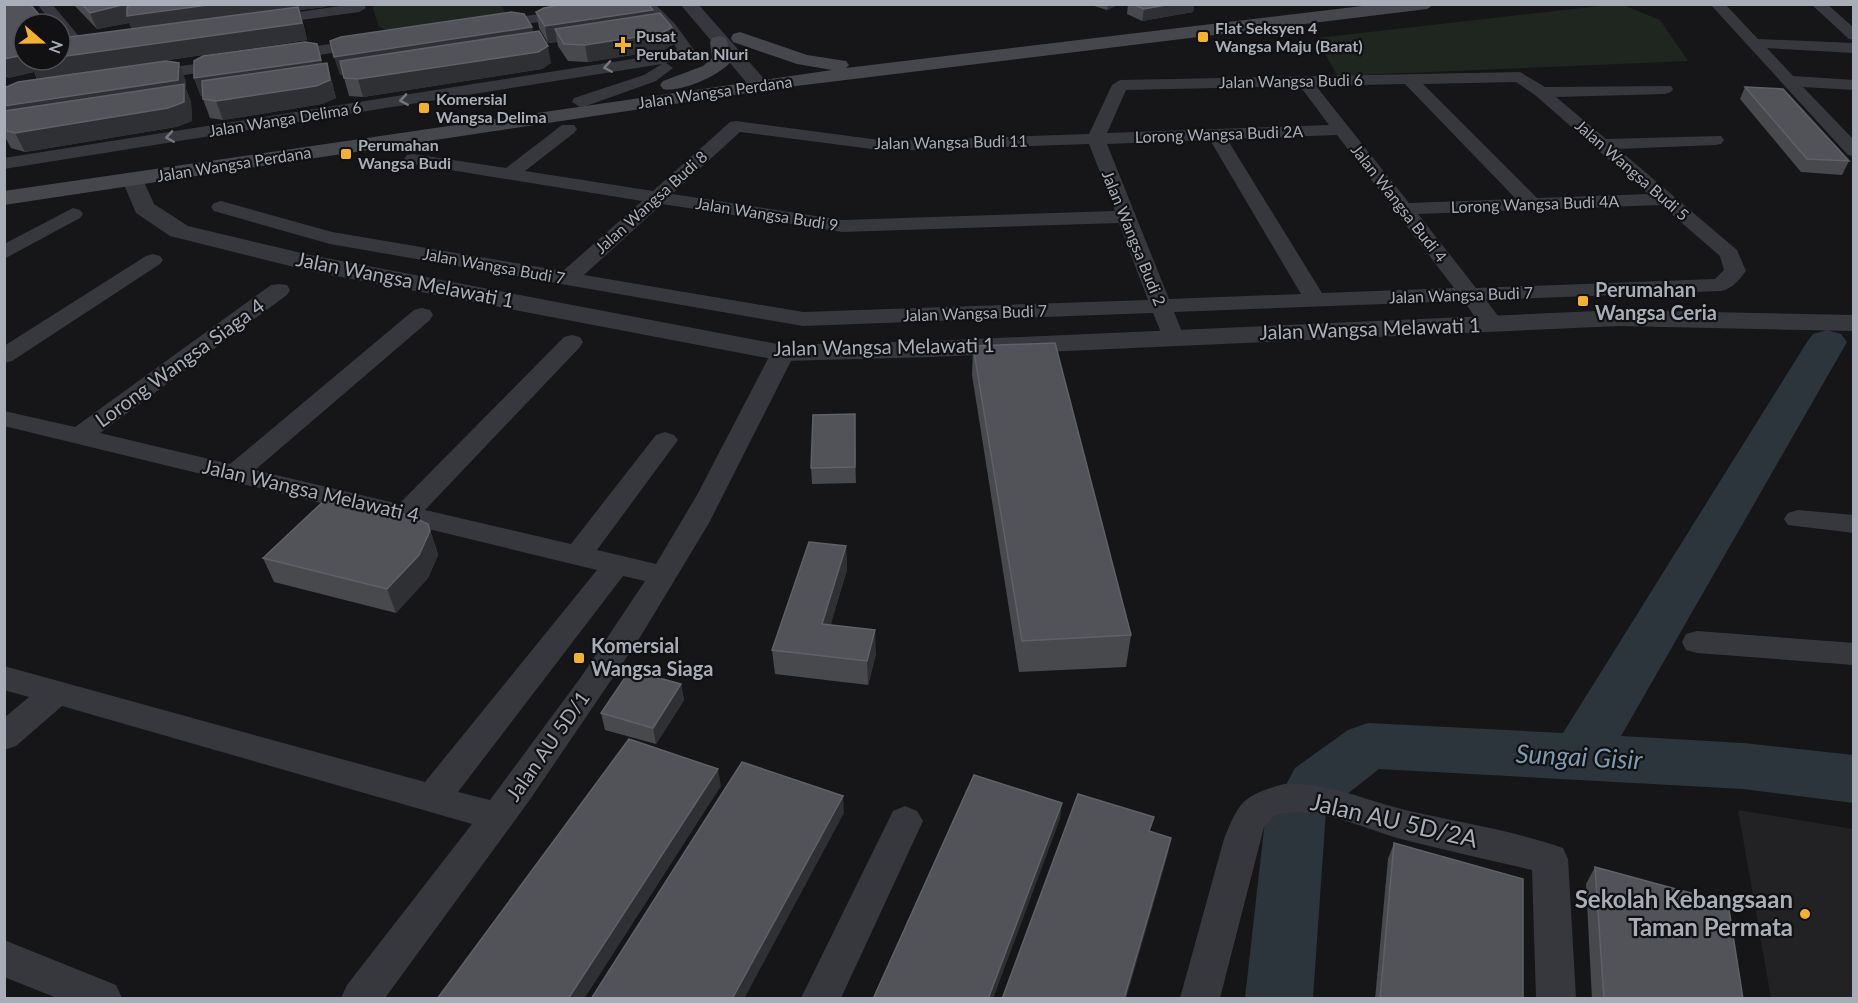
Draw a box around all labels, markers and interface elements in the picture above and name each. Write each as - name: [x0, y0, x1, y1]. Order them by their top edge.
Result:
- north arrow: [12, 12, 72, 72]
- place label: Flat Seksyen 4 Wangsa Maju (Barat): [1215, 18, 1363, 55]
- place label: Pusat Perubatan Nluri: [636, 26, 748, 63]
- marker: Flat Seksyen 4 Wangsa Maju (Barat): [1196, 30, 1210, 44]
- marker: Pusat Perubatan Nluri: [614, 36, 632, 54]
- text: N: [46, 38, 68, 56]
- one-way arrow: [603, 61, 613, 73]
- street label: Jalan Wangsa Budi 6: [1219, 70, 1363, 91]
- street label: Jalan Wangsa Perdana: [637, 71, 793, 112]
- place label: Komersial Wangsa Delima: [436, 89, 547, 126]
- one-way arrow: [399, 93, 409, 106]
- street label: Jalan Wanga Delima 6: [207, 97, 363, 140]
- marker: Komersial Wangsa Delima: [417, 101, 431, 115]
- street label: Jalan Wangsa Budi 5: [1572, 115, 1693, 224]
- street label: Lorong Wangsa Budi 2A: [1135, 121, 1304, 146]
- one-way arrow: [165, 130, 175, 143]
- street label: Jalan Wangsa Budi 11: [874, 131, 1028, 152]
- place label: Perumahan Wangsa Budi: [358, 135, 451, 172]
- street label: Jalan Wangsa Budi 4: [1348, 140, 1451, 265]
- street label: Jalan Wangsa Perdana: [156, 142, 312, 185]
- street label: Jalan Wangsa Budi 8: [591, 146, 711, 257]
- marker: Perumahan Wangsa Budi: [339, 147, 353, 161]
- street label: Jalan Wangsa Budi 2: [1099, 167, 1170, 308]
- street label: Lorong Wangsa Budi 4A: [1451, 191, 1620, 216]
- street label: Jalan Wangsa Budi 9: [694, 193, 840, 234]
- street label: Jalan Wangsa Budi 7: [422, 244, 567, 287]
- street label: Jalan Wangsa Melawati 1: [294, 246, 516, 312]
- place label: Perumahan Wangsa Ceria: [1595, 277, 1717, 324]
- street label: Jalan Wangsa Budi 7: [1389, 282, 1533, 307]
- street label: Lorong Wangsa Siaga 4: [90, 293, 269, 432]
- marker: Perumahan Wangsa Ceria: [1576, 294, 1590, 308]
- street label: Jalan Wangsa Budi 7: [903, 300, 1047, 325]
- street label: Jalan Wangsa Melawati 1: [1259, 312, 1481, 344]
- street label: Jalan Wangsa Melawati 1: [773, 332, 995, 360]
- street label: Jalan Wangsa Melawati 4: [201, 453, 422, 527]
- place label: Komersial Wangsa Siaga: [591, 633, 713, 680]
- marker: Komersial Wangsa Siaga: [572, 651, 586, 665]
- street label: Jalan AU 5D/1: [500, 686, 594, 805]
- water label: Sungai Gisir: [1515, 737, 1644, 775]
- street label: Jalan AU 5D/2A: [1308, 786, 1481, 853]
- place label: Sekolah Kebangsaan Taman Permata: [1575, 884, 1793, 941]
- marker: Sekolah Kebangsaan Taman Permata: [1798, 907, 1812, 921]

